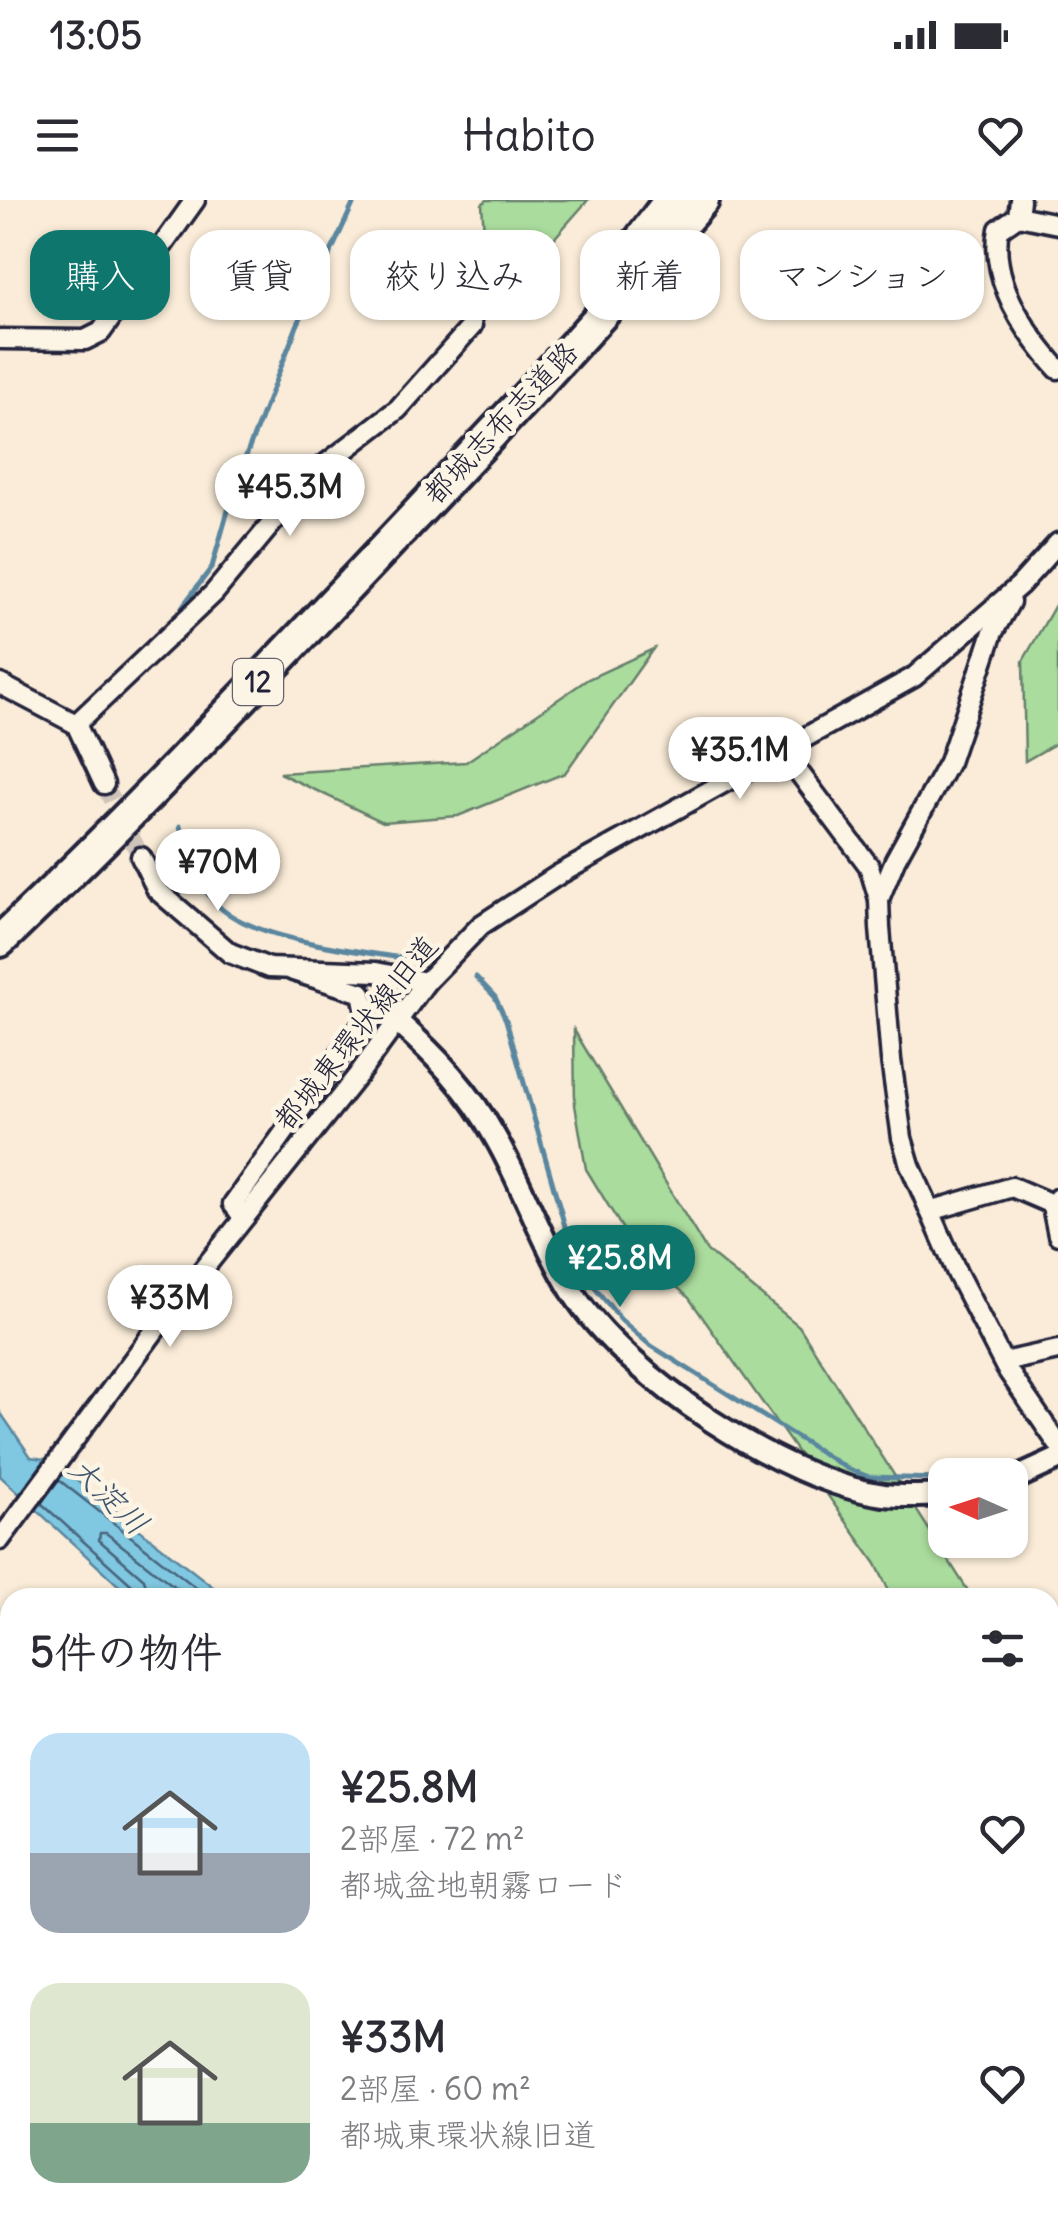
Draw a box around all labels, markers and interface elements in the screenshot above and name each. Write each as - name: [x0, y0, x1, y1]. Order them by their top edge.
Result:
- text: 13:05: [50, 12, 142, 59]
- text: Habito: [462, 107, 596, 163]
- icon: menu: [30, 108, 85, 163]
- icon: heart: [973, 108, 1028, 163]
- chip: 購入: [30, 230, 170, 320]
- chip: 賃貸: [190, 230, 330, 320]
- chip: 絞り込み: [350, 230, 560, 320]
- chip: 新着: [580, 230, 720, 320]
- chip: マンション: [740, 230, 984, 320]
- street label: 都城志布志道路: [415, 333, 586, 512]
- pin: ¥45.3M: [209, 454, 371, 539]
- text: ¥45.3M: [237, 466, 343, 507]
- road number: 12: [233, 659, 283, 705]
- pin: ¥35.1M: [659, 717, 821, 802]
- text: ¥35.1M: [690, 729, 790, 770]
- pin: ¥70M: [159, 829, 277, 914]
- text: ¥70M: [177, 841, 259, 882]
- street label: 都城東環状線旧道: [265, 927, 446, 1138]
- pin: ¥25.8M: [539, 1225, 701, 1310]
- text: ¥25.8M: [567, 1237, 673, 1278]
- pin: ¥33M: [111, 1265, 229, 1350]
- text: ¥33M: [129, 1277, 211, 1318]
- water label: 大淀川: [61, 1448, 158, 1544]
- north arrow: [928, 1458, 1028, 1558]
- map controls: [928, 1458, 1028, 1558]
- icon: filters: [975, 1621, 1030, 1676]
- text: 5件の物件: [30, 1626, 222, 1678]
- text: ¥25.8M: [340, 1761, 479, 1813]
- icon: home: [110, 1773, 230, 1893]
- icon: heart: [975, 1806, 1030, 1861]
- text: 2部屋 · 72 m²: [340, 1818, 525, 1859]
- text: 都城盆地朝霧ロード: [340, 1864, 628, 1905]
- text: ¥33M: [340, 2011, 446, 2063]
- icon: home: [110, 2023, 230, 2143]
- icon: heart: [975, 2056, 1030, 2111]
- text: 2部屋 · 60 m²: [340, 2068, 531, 2109]
- text: 都城東環状線旧道: [340, 2114, 596, 2155]

